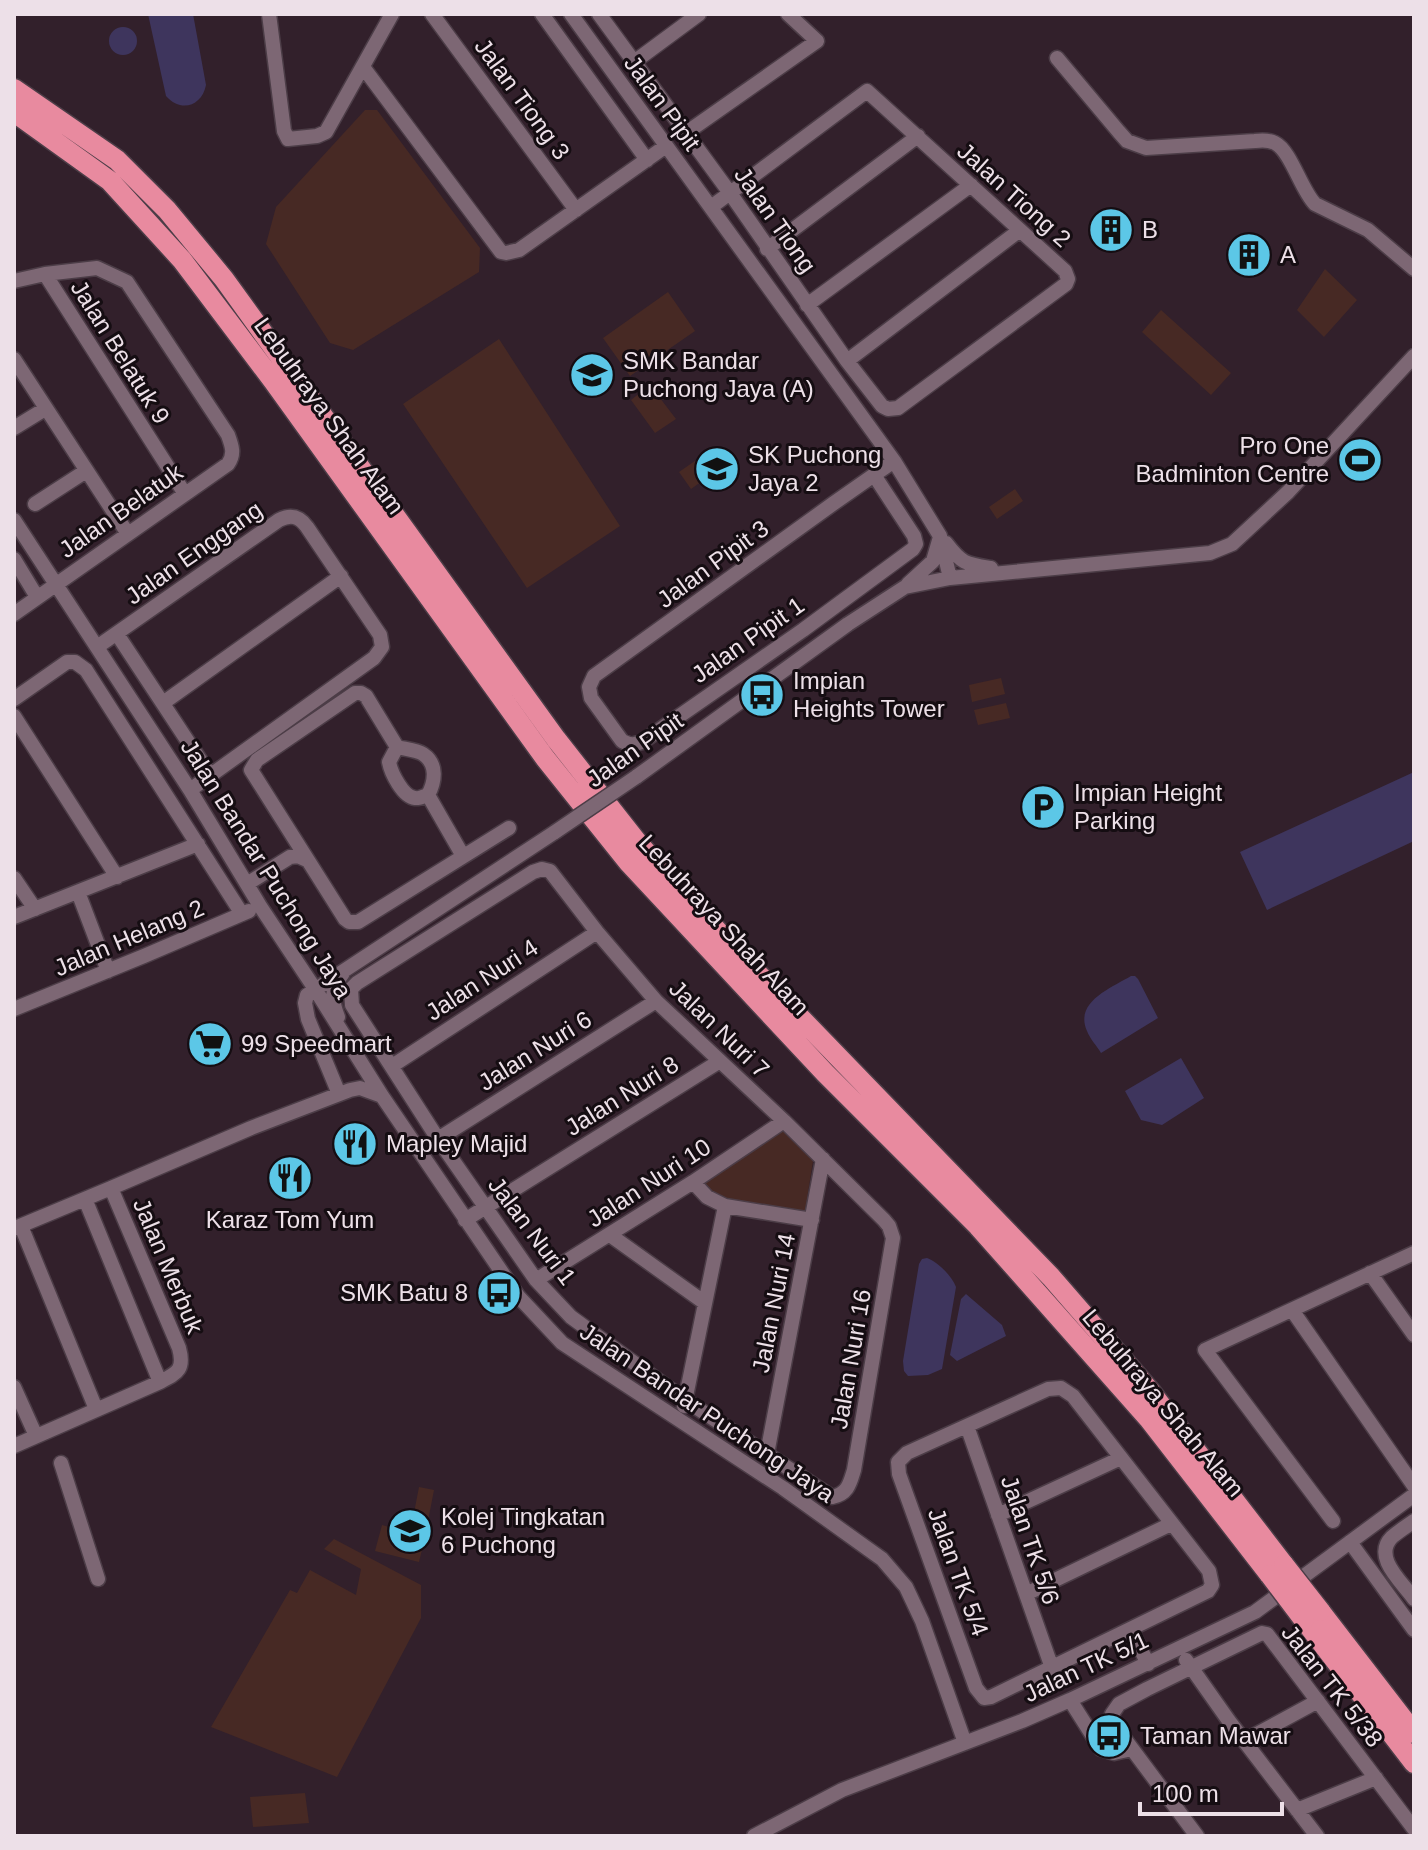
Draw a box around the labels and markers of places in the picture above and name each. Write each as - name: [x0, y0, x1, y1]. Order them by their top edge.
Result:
- building icon: B: [1087, 206, 1135, 254]
- place label: B: [1142, 216, 1158, 243]
- building icon: A: [1225, 231, 1273, 279]
- place label: A: [1280, 241, 1296, 268]
- place label: SMK Bandar Puchong Jaya (A): [623, 347, 814, 402]
- school or university icon: SMK Bandar Puchong Jaya (A): [568, 351, 616, 399]
- place label: Pro One Badminton Centre: [1136, 432, 1329, 487]
- sports icon: Pro One Badminton Centre: [1336, 436, 1384, 484]
- place label: SK Puchong Jaya 2: [748, 441, 881, 496]
- school or university icon: SK Puchong Jaya 2: [693, 445, 741, 493]
- place label: Impian Heights Tower: [793, 667, 945, 722]
- bus stop icon: Impian Heights Tower: [738, 671, 786, 719]
- place label: Impian Height Parking: [1074, 779, 1222, 834]
- parking icon: Impian Height Parking: [1019, 783, 1067, 831]
- supermarket icon: 99 Speedmart: [186, 1020, 234, 1068]
- place label: 99 Speedmart: [241, 1030, 392, 1057]
- restaurant icon: Mapley Majid: [331, 1120, 379, 1168]
- place label: Mapley Majid: [386, 1130, 527, 1157]
- restaurant icon: Karaz Tom Yum: [266, 1154, 314, 1202]
- place label: Karaz Tom Yum: [206, 1206, 374, 1233]
- bus stop icon: SMK Batu 8: [475, 1269, 523, 1317]
- place label: SMK Batu 8: [340, 1279, 468, 1306]
- place label: Kolej Tingkatan 6 Puchong: [441, 1503, 605, 1558]
- school or university icon: Kolej Tingkatan 6 Puchong: [386, 1507, 434, 1555]
- bus stop icon: Taman Mawar: [1085, 1712, 1133, 1760]
- place label: Taman Mawar: [1140, 1722, 1291, 1749]

